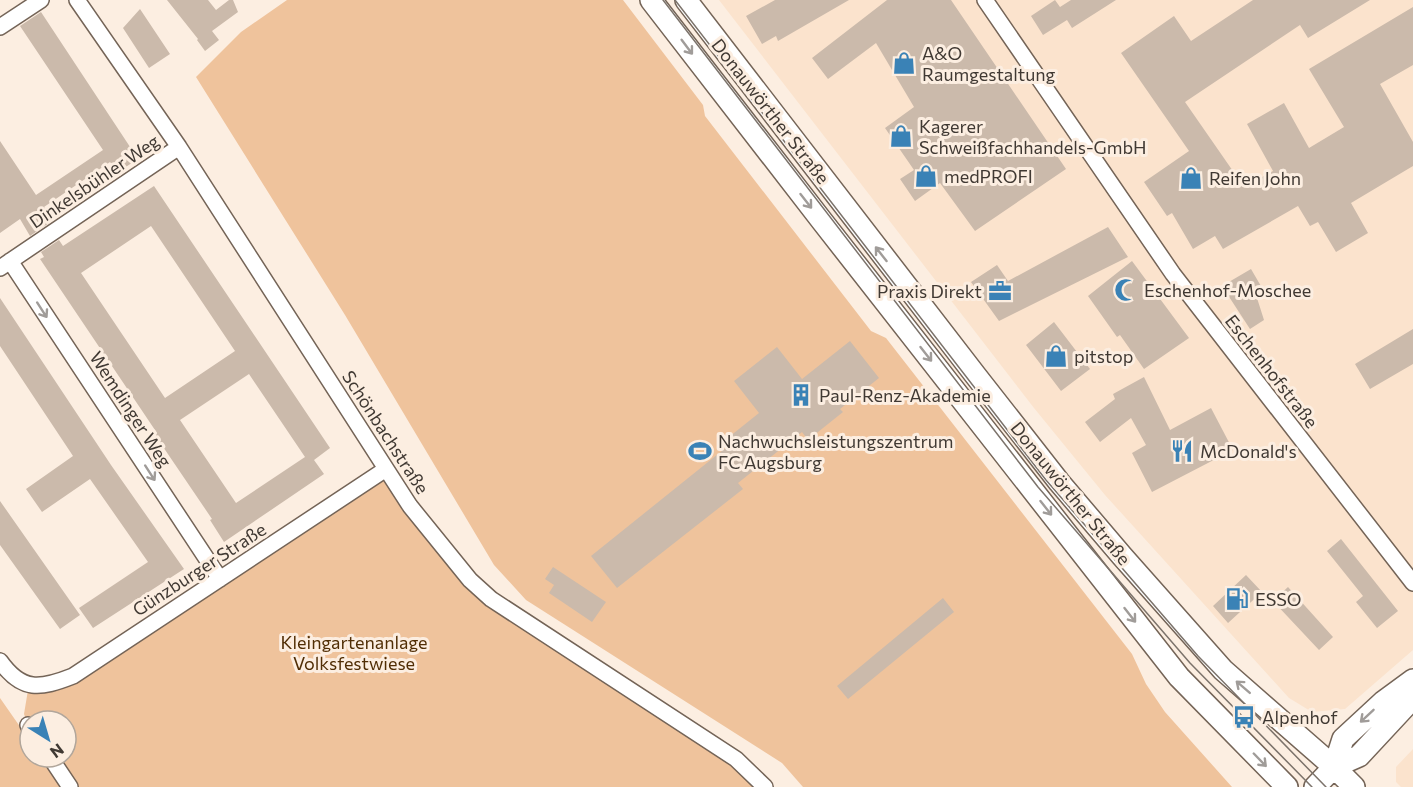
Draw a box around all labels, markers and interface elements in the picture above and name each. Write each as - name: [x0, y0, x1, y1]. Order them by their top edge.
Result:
- street label: Donauwörther Straße: [707, 34, 835, 188]
- one-way arrow: [680, 38, 693, 54]
- place label: A&O Raumgestaltung: [922, 42, 1056, 85]
- shop icon: A&O Raumgestaltung: [891, 50, 917, 76]
- place label: Kagerer Schweißfachhandels-GmbH: [919, 115, 1147, 158]
- shop icon: Kagerer Schweißfachhandels-GmbH: [888, 123, 914, 149]
- street label: Dinkelsbühler Weg: [25, 129, 163, 233]
- shop icon: medPROFI: [913, 163, 939, 189]
- place label: medPROFI: [944, 165, 1033, 187]
- shop icon: Reifen John: [1178, 165, 1204, 191]
- place label: Reifen John: [1209, 167, 1301, 189]
- one-way arrow: [800, 193, 813, 209]
- one-way arrow: [875, 246, 888, 262]
- mosque icon: Eschenhof-Moschee: [1113, 277, 1139, 303]
- office icon: Praxis Direkt: [987, 278, 1013, 304]
- place label: Eschenhof-Moschee: [1144, 279, 1311, 301]
- place label: Praxis Direkt: [877, 280, 982, 302]
- one-way arrow: [37, 301, 49, 318]
- street label: Eschenhofstraße: [1221, 310, 1323, 432]
- shop icon: pitstop: [1043, 343, 1069, 369]
- place label: pitstop: [1074, 345, 1133, 367]
- one-way arrow: [920, 346, 933, 362]
- street label: Wemdinger Weg: [85, 347, 177, 471]
- street label: Schönbachstraße: [338, 366, 434, 498]
- building icon: Paul-Renz-Akademie: [788, 382, 814, 408]
- place label: Paul-Renz-Akademie: [819, 384, 991, 406]
- street label: Donauwörther Straße: [1006, 417, 1136, 569]
- place label: Nachwuchsleistungszentrum FC Augsburg: [718, 430, 953, 473]
- sports icon: Nachwuchsleistungszentrum FC Augsburg: [687, 438, 713, 464]
- restaurant icon: McDonald's: [1169, 438, 1195, 464]
- place label: McDonald's: [1200, 440, 1297, 462]
- one-way arrow: [144, 464, 156, 480]
- one-way arrow: [1040, 500, 1053, 516]
- street label: Günzburger Straße: [128, 518, 270, 620]
- fuel station icon: ESSO: [1224, 586, 1250, 612]
- place label: ESSO: [1255, 588, 1302, 610]
- one-way arrow: [1124, 606, 1137, 622]
- park label: Kleingartenanlage Volksfestwiese: [280, 631, 428, 674]
- one-way arrow: [1236, 680, 1251, 694]
- bus stop icon: Alpenhof: [1231, 704, 1257, 730]
- place label: Alpenhof: [1262, 706, 1338, 728]
- north arrow: [18, 709, 78, 769]
- one-way arrow: [1360, 709, 1375, 723]
- text: N: [47, 740, 68, 763]
- one-way arrow: [1253, 752, 1267, 767]

